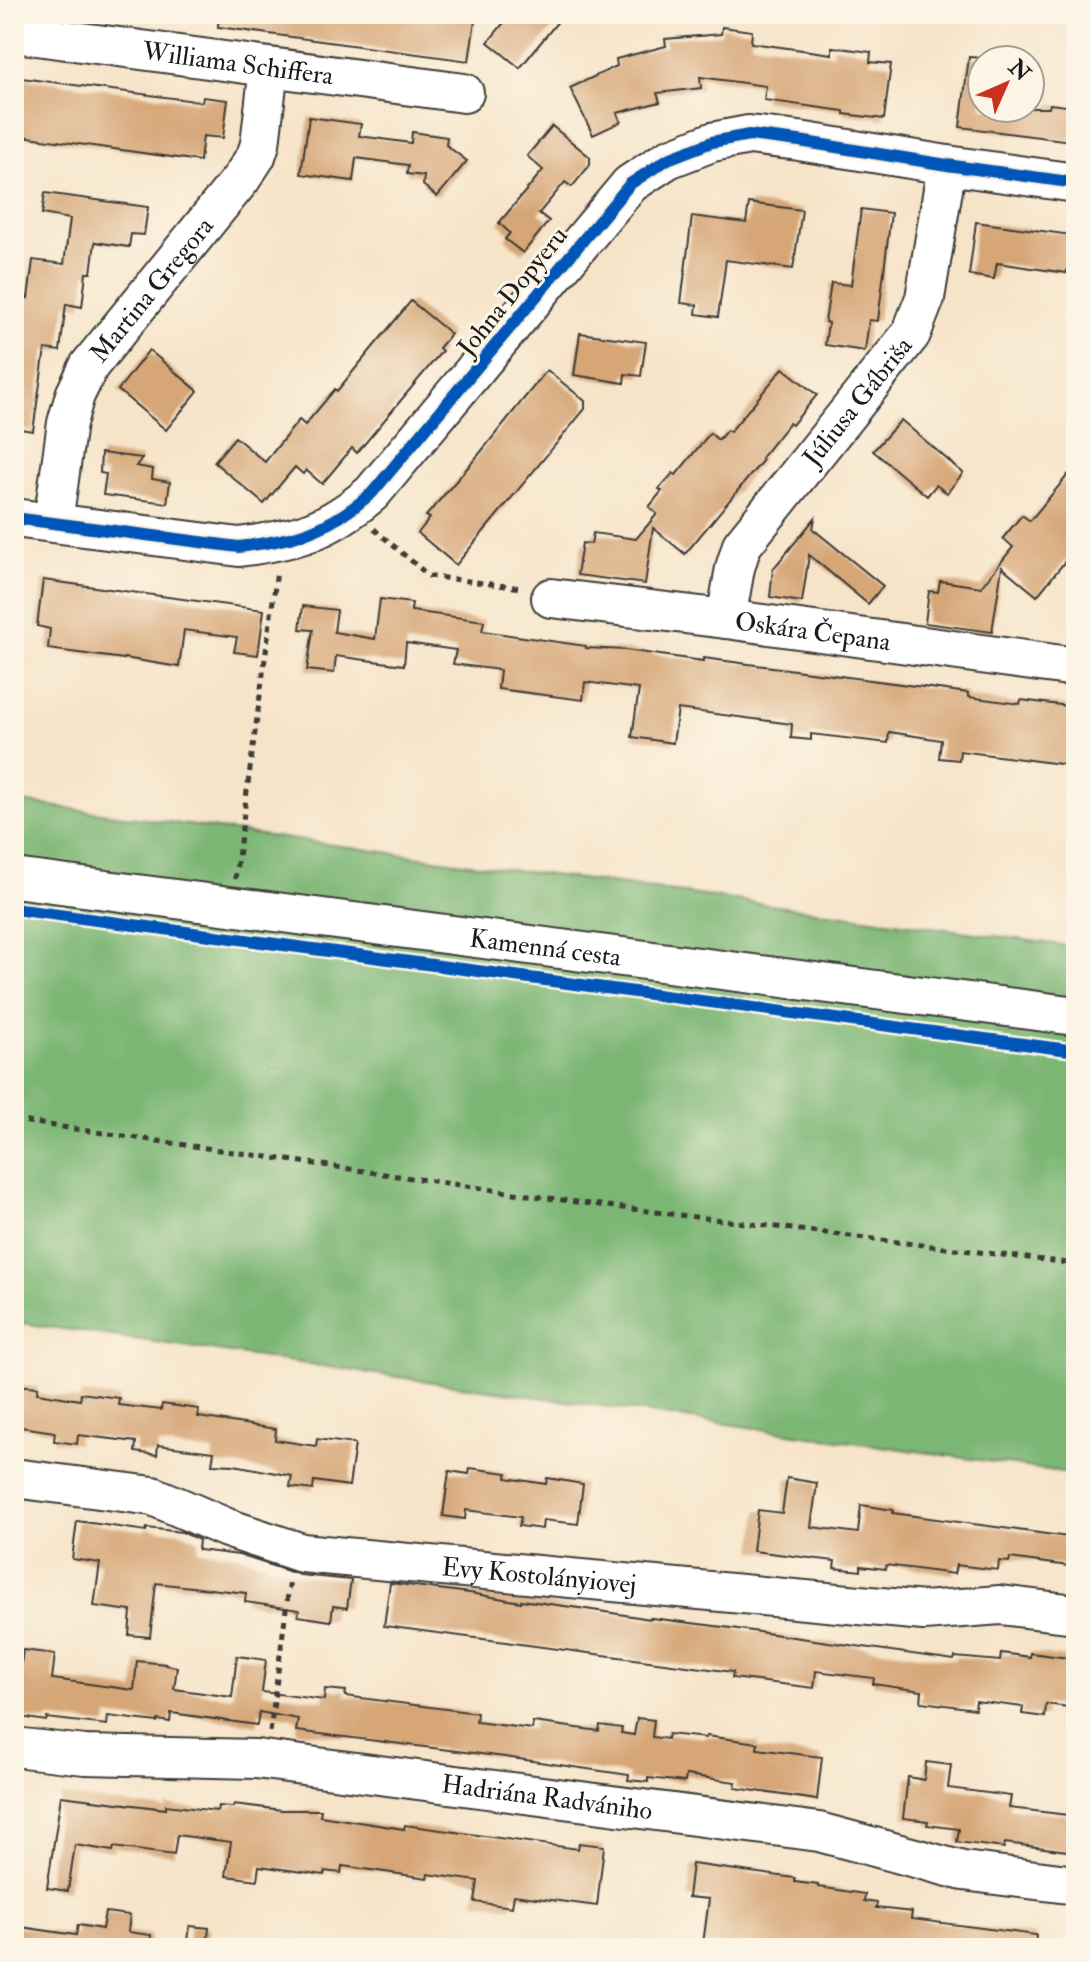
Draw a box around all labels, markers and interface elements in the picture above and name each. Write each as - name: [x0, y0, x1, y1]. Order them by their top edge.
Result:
- street label: Williama Schiffera: [139, 35, 336, 92]
- north arrow: [966, 44, 1046, 124]
- text: N: [1002, 53, 1037, 88]
- street label: Martina Gregora: [83, 210, 221, 369]
- street label: Johna Dopyeru: [450, 220, 576, 364]
- street label: Júliusa Gábriša: [796, 330, 920, 474]
- street label: Oskára Čepana: [733, 605, 893, 658]
- street label: Kamenná cesta: [468, 922, 623, 974]
- street label: Evy Kostolányiovej: [440, 1551, 638, 1601]
- street label: Hadriána Radvániho: [440, 1768, 654, 1827]

